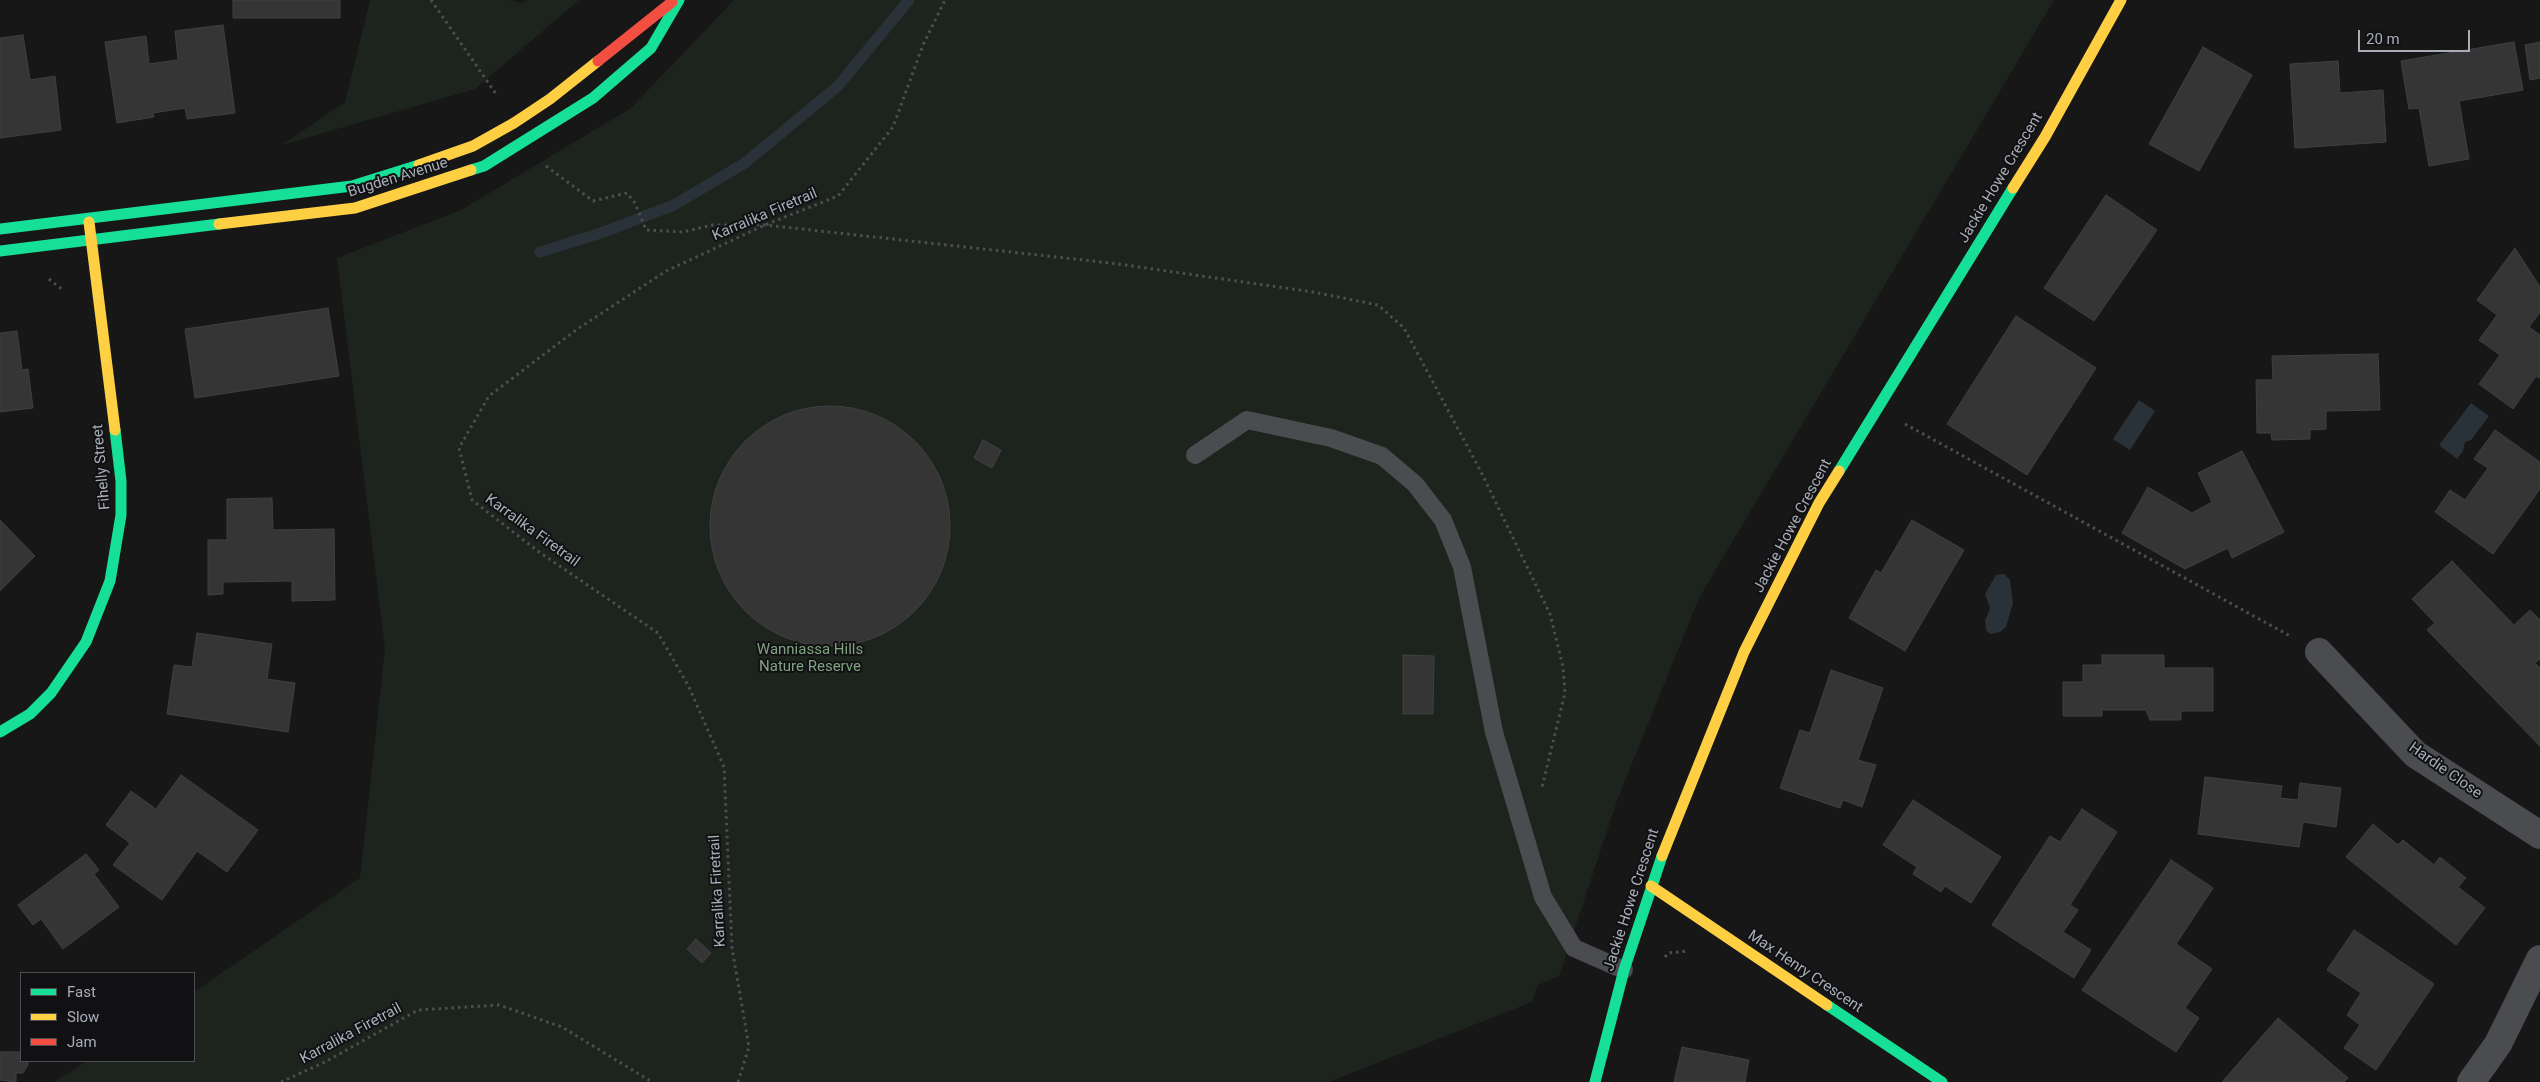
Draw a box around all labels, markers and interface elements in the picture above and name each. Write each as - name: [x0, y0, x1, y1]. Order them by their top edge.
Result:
- scale bar: [2360, 20, 2472, 52]
- text: 20 m: [2366, 30, 2400, 48]
- street label: Jackie Howe Crescent: [1955, 110, 2047, 246]
- street label: Bugden Avenue: [346, 154, 450, 202]
- street label: Karralika Firetrail: [710, 185, 820, 245]
- street label: Fihelly Street: [89, 423, 115, 511]
- street label: Jackie Howe Crescent: [1750, 456, 1836, 596]
- street label: Karralika Firetrail: [481, 491, 583, 571]
- park label: Wanniassa Hills Nature Reserve: [757, 641, 863, 676]
- street label: Hardie Close: [2405, 739, 2485, 803]
- street label: Jackie Howe Crescent: [1600, 826, 1664, 974]
- street label: Karralika Firetrail: [706, 834, 730, 948]
- street label: Max Henry Crescent: [1744, 927, 1866, 1017]
- legend: [20, 972, 195, 1062]
- text: Fast: [67, 983, 96, 1001]
- street label: Karralika Firetrail: [297, 1000, 405, 1068]
- text: Slow: [67, 1008, 99, 1026]
- text: Jam: [67, 1033, 97, 1051]

